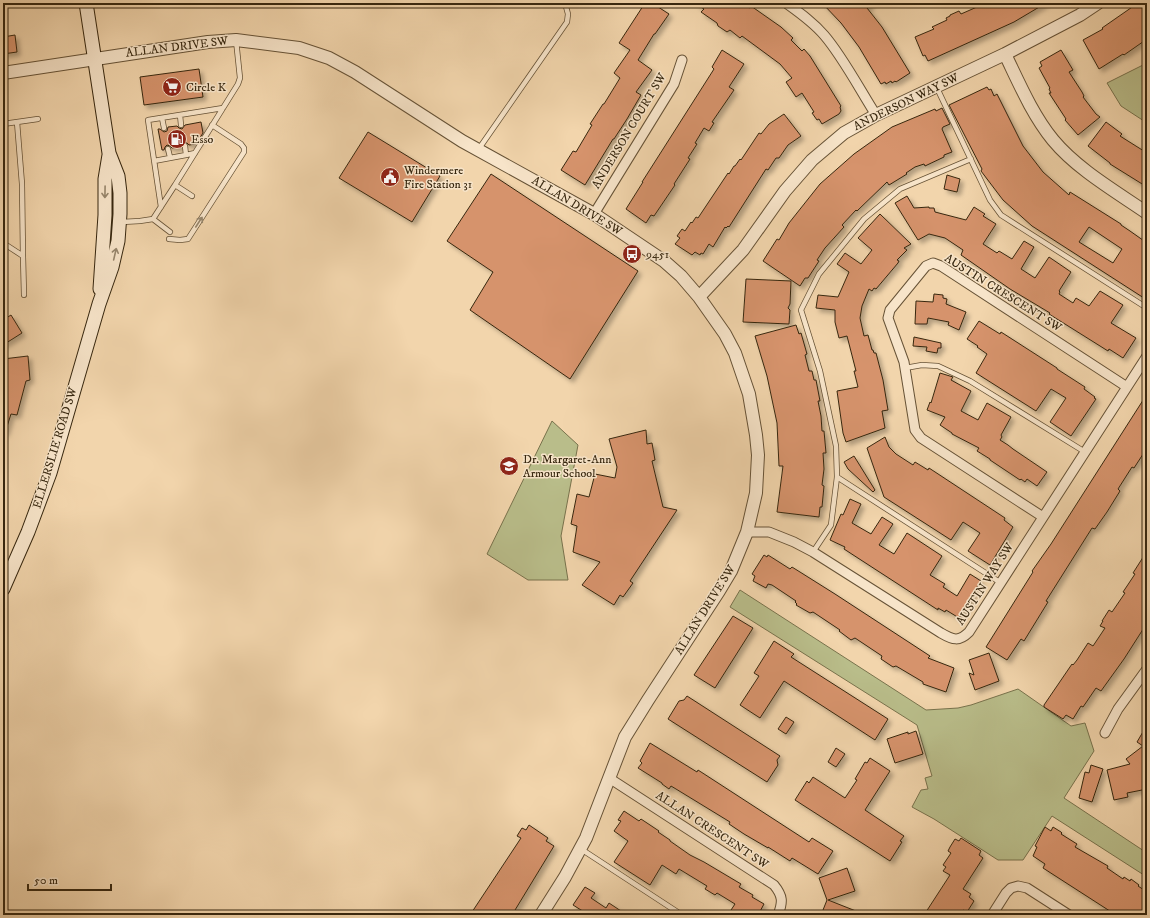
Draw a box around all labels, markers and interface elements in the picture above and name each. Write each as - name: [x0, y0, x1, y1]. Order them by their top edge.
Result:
- street label: ALLAN DRIVE SW: [125, 33, 230, 61]
- street label: ANDERSON COURT SW: [588, 69, 670, 192]
- street label: ANDERSON WAY SW: [851, 70, 962, 134]
- supermarket icon: Circle K: [161, 76, 183, 98]
- place label: Circle K: [186, 80, 227, 95]
- fuel station icon: Esso: [166, 128, 188, 150]
- place label: Esso: [191, 132, 214, 147]
- place label: Windermere Fire Station 31: [403, 163, 472, 192]
- public building icon: Windermere Fire Station 31: [379, 166, 401, 188]
- street label: ALLAN DRIVE SW: [529, 173, 626, 239]
- one-way arrow: [101, 185, 109, 198]
- one-way arrow: [195, 217, 203, 228]
- bus stop icon: 9451: [621, 243, 643, 265]
- place label: 9451: [645, 247, 669, 262]
- one-way arrow: [112, 248, 120, 261]
- street label: AUSTIN CRESCENT SW: [942, 251, 1065, 336]
- street label: ELLERSLIE ROAD SW: [29, 385, 81, 510]
- place label: Dr. Margaret-Ann Armour School: [523, 452, 612, 481]
- school or university icon: Dr. Margaret-Ann Armour School: [498, 455, 520, 477]
- street label: AUSTIN WAY SW: [953, 539, 1018, 628]
- street label: ALLAN DRIVE SW: [671, 562, 739, 658]
- street label: ALLAN CRESCENT SW: [653, 788, 772, 873]
- scale bar: [28, 866, 111, 892]
- text: 50 m: [34, 873, 58, 888]

